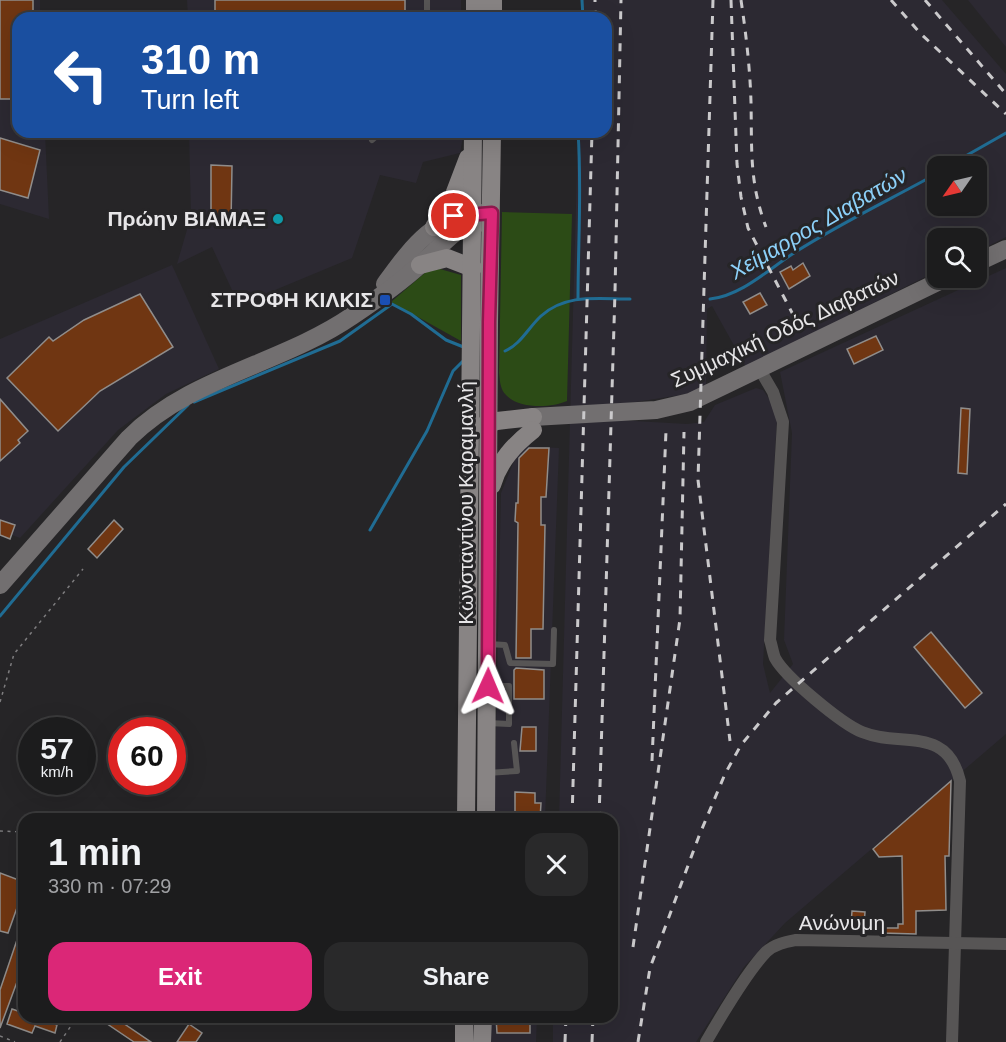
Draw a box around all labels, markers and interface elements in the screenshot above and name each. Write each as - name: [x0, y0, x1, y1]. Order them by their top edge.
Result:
- icon: left: [42, 36, 120, 114]
- text: 310 m: [141, 36, 260, 83]
- text: Turn left: [141, 85, 239, 115]
- north arrow: [927, 156, 987, 216]
- map controls: [927, 156, 987, 288]
- water label: Χείμαρρος Διαβατών: [724, 162, 911, 285]
- pin: [428, 190, 479, 241]
- icon: arrive: [437, 199, 470, 232]
- place label: Πρώην ΒΙΑΜΑΞ: [107, 207, 266, 230]
- marker: Πρώην ΒΙΑΜΑΞ: [271, 212, 285, 226]
- button: search: [927, 228, 987, 288]
- street label: Συμμαχική Οδός Διαβατών: [667, 266, 902, 392]
- place label: ΣΤΡΟΦΗ ΚΙΛΚΙΣ: [210, 288, 373, 311]
- marker: ΣΤΡΟΦΗ ΚΙΛΚΙΣ: [378, 293, 392, 307]
- street label: Κωνσταντίνου Καραμανλή: [454, 381, 477, 625]
- position arrow: [456, 654, 520, 718]
- speed limit sign: 60: [108, 717, 186, 795]
- text: 57: [40, 732, 74, 765]
- text: km/h: [41, 763, 73, 780]
- text: 1 min: [48, 832, 142, 873]
- button: close: [525, 833, 588, 896]
- text: 330 m · 07:29: [48, 875, 171, 897]
- street label: Ανώνυμη: [799, 911, 885, 934]
- button: Exit: [48, 942, 312, 1011]
- button: Share: [324, 942, 588, 1011]

